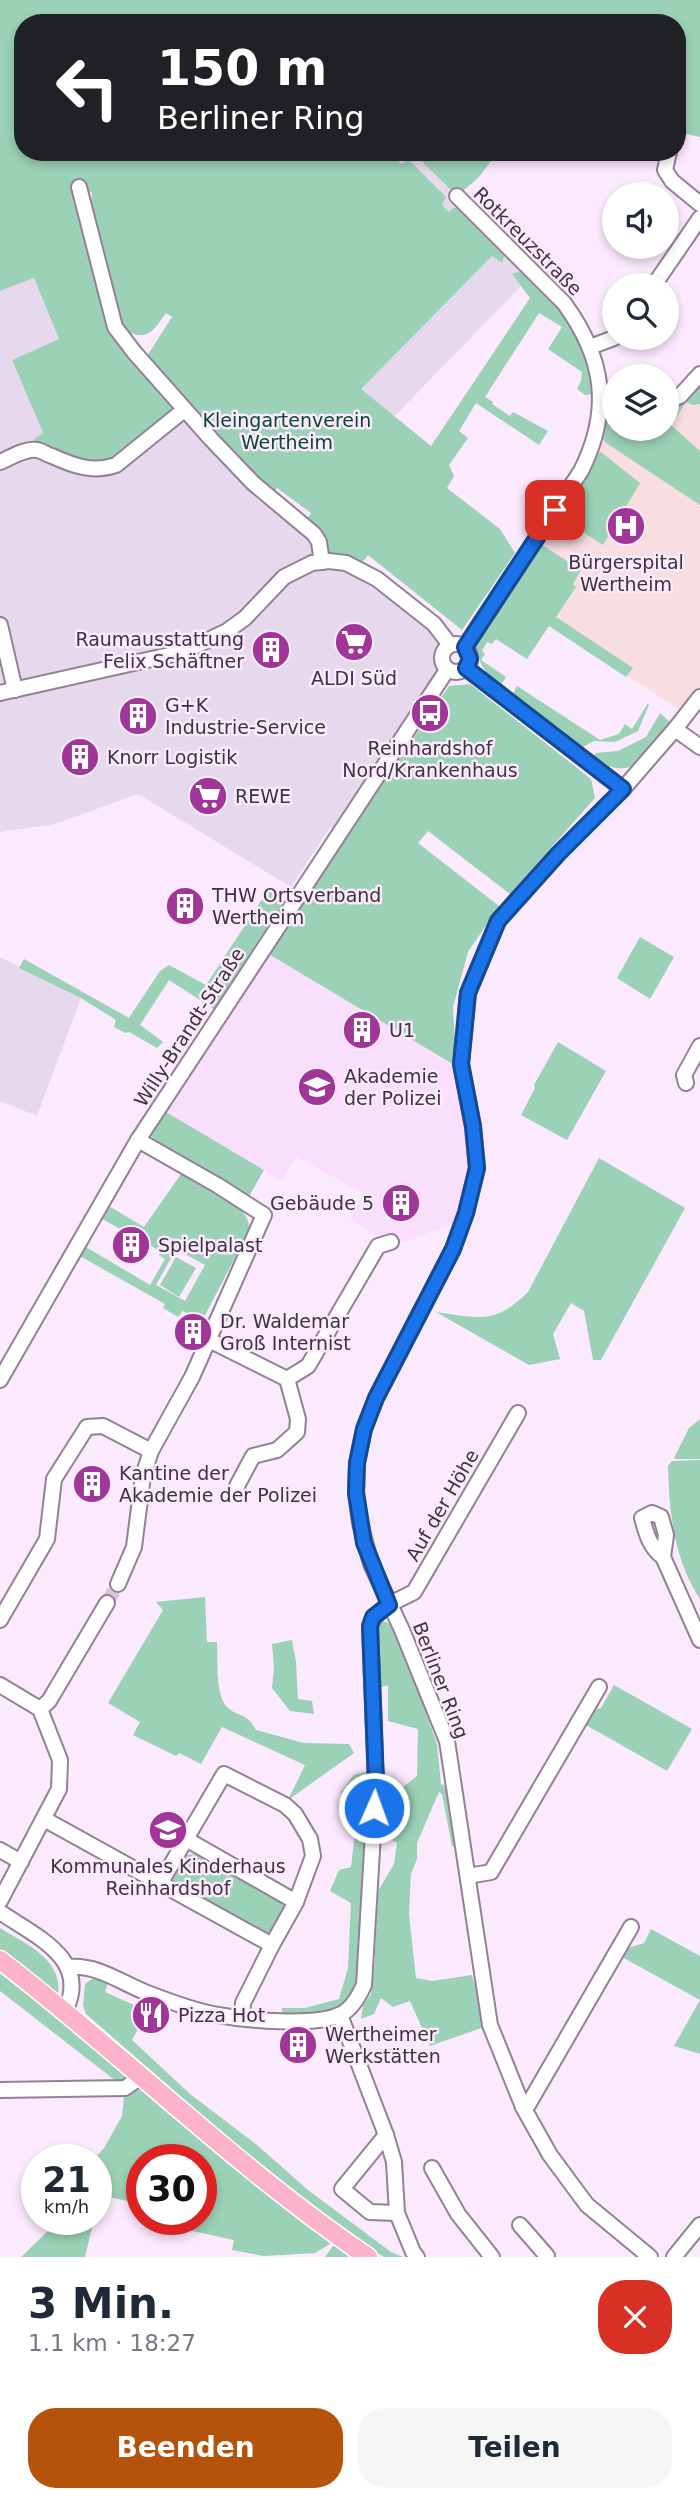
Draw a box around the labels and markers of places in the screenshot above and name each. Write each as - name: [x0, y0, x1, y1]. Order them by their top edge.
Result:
- pin: [525, 480, 585, 540]
- hospital icon: Bürgerspital Wertheim: [605, 505, 647, 547]
- place label: Bürgerspital Wertheim: [568, 551, 684, 595]
- supermarket icon: ALDI Süd: [333, 621, 375, 663]
- place label: Raumausstattung Felix Schäftner: [75, 628, 244, 672]
- building icon: Raumausstattung Felix Schäftner: [250, 629, 292, 671]
- place label: ALDI Süd: [311, 667, 397, 689]
- bus stop icon: Reinhardshof Nord/Krankenhaus: [409, 692, 451, 734]
- place label: G+K Industrie-Service: [165, 694, 326, 738]
- building icon: G+K Industrie-Service: [117, 695, 159, 737]
- building icon: Knorr Logistik: [59, 736, 101, 778]
- place label: Reinhardshof Nord/Krankenhaus: [342, 737, 518, 781]
- place label: Knorr Logistik: [107, 746, 237, 768]
- supermarket icon: REWE: [187, 775, 229, 817]
- place label: REWE: [235, 785, 291, 807]
- place label: THW Ortsverband Wertheim: [211, 884, 381, 928]
- building icon: THW Ortsverband Wertheim: [164, 885, 206, 927]
- building icon: U1: [341, 1009, 383, 1051]
- place label: U1: [389, 1019, 415, 1041]
- place label: Akademie der Polizei: [344, 1065, 442, 1109]
- school or university icon: Akademie der Polizei: [296, 1066, 338, 1108]
- building icon: Gebäude 5: [380, 1182, 422, 1224]
- place label: Gebäude 5: [270, 1192, 374, 1214]
- building icon: Spielpalast: [110, 1224, 152, 1266]
- place label: Spielpalast: [158, 1234, 262, 1256]
- place label: Dr. Waldemar Groß Internist: [220, 1310, 351, 1354]
- building icon: Dr. Waldemar Groß Internist: [172, 1311, 214, 1353]
- place label: Kantine der Akademie der Polizei: [119, 1462, 317, 1506]
- building icon: Kantine der Akademie der Polizei: [71, 1463, 113, 1505]
- school or university icon: Kommunales Kinderhaus Reinhardshof: [147, 1809, 189, 1851]
- place label: Kommunales Kinderhaus Reinhardshof: [50, 1855, 286, 1899]
- restaurant icon: Pizza Hot: [130, 1994, 172, 2036]
- place label: Pizza Hot: [178, 2004, 265, 2026]
- place label: Wertheimer Werkstätten: [325, 2023, 441, 2067]
- building icon: Wertheimer Werkstätten: [277, 2024, 319, 2066]

